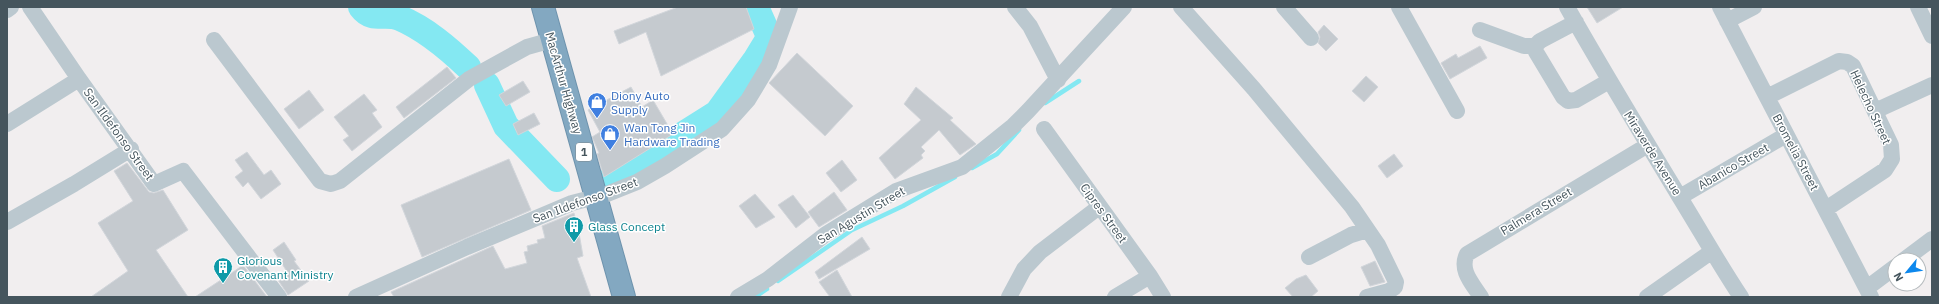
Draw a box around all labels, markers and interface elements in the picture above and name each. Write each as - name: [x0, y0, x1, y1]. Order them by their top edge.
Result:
- street label: MacArthur Highway: [542, 30, 586, 136]
- street label: Helecho Street: [1847, 67, 1895, 147]
- street label: San Ildefonso Street: [81, 85, 157, 183]
- place label: Diony Auto Supply: [611, 88, 670, 117]
- shop icon: Diony Auto Supply: [586, 91, 608, 119]
- street label: Miraverde Avenue: [1621, 108, 1685, 198]
- street label: Bromelia Street: [1770, 111, 1822, 193]
- place label: Wan Tong Jin Hardware Trading: [624, 120, 720, 149]
- shop icon: Wan Tong Jin Hardware Trading: [599, 123, 621, 151]
- street label: Abanico Street: [1695, 140, 1771, 192]
- road number: 1: [576, 143, 592, 161]
- street label: San Ildefonso Street: [531, 174, 639, 226]
- street label: Cipres Street: [1077, 180, 1131, 246]
- street label: San Agustin Street: [815, 183, 907, 247]
- street label: Palmera Street: [1498, 184, 1574, 238]
- building icon: Glass Concept: [563, 215, 585, 243]
- place label: Glass Concept: [588, 219, 665, 234]
- north arrow: [1887, 252, 1927, 292]
- place label: Glorious Covenant Ministry: [237, 253, 334, 282]
- building icon: Glorious Covenant Ministry: [212, 256, 234, 284]
- text: N: [1890, 270, 1906, 284]

